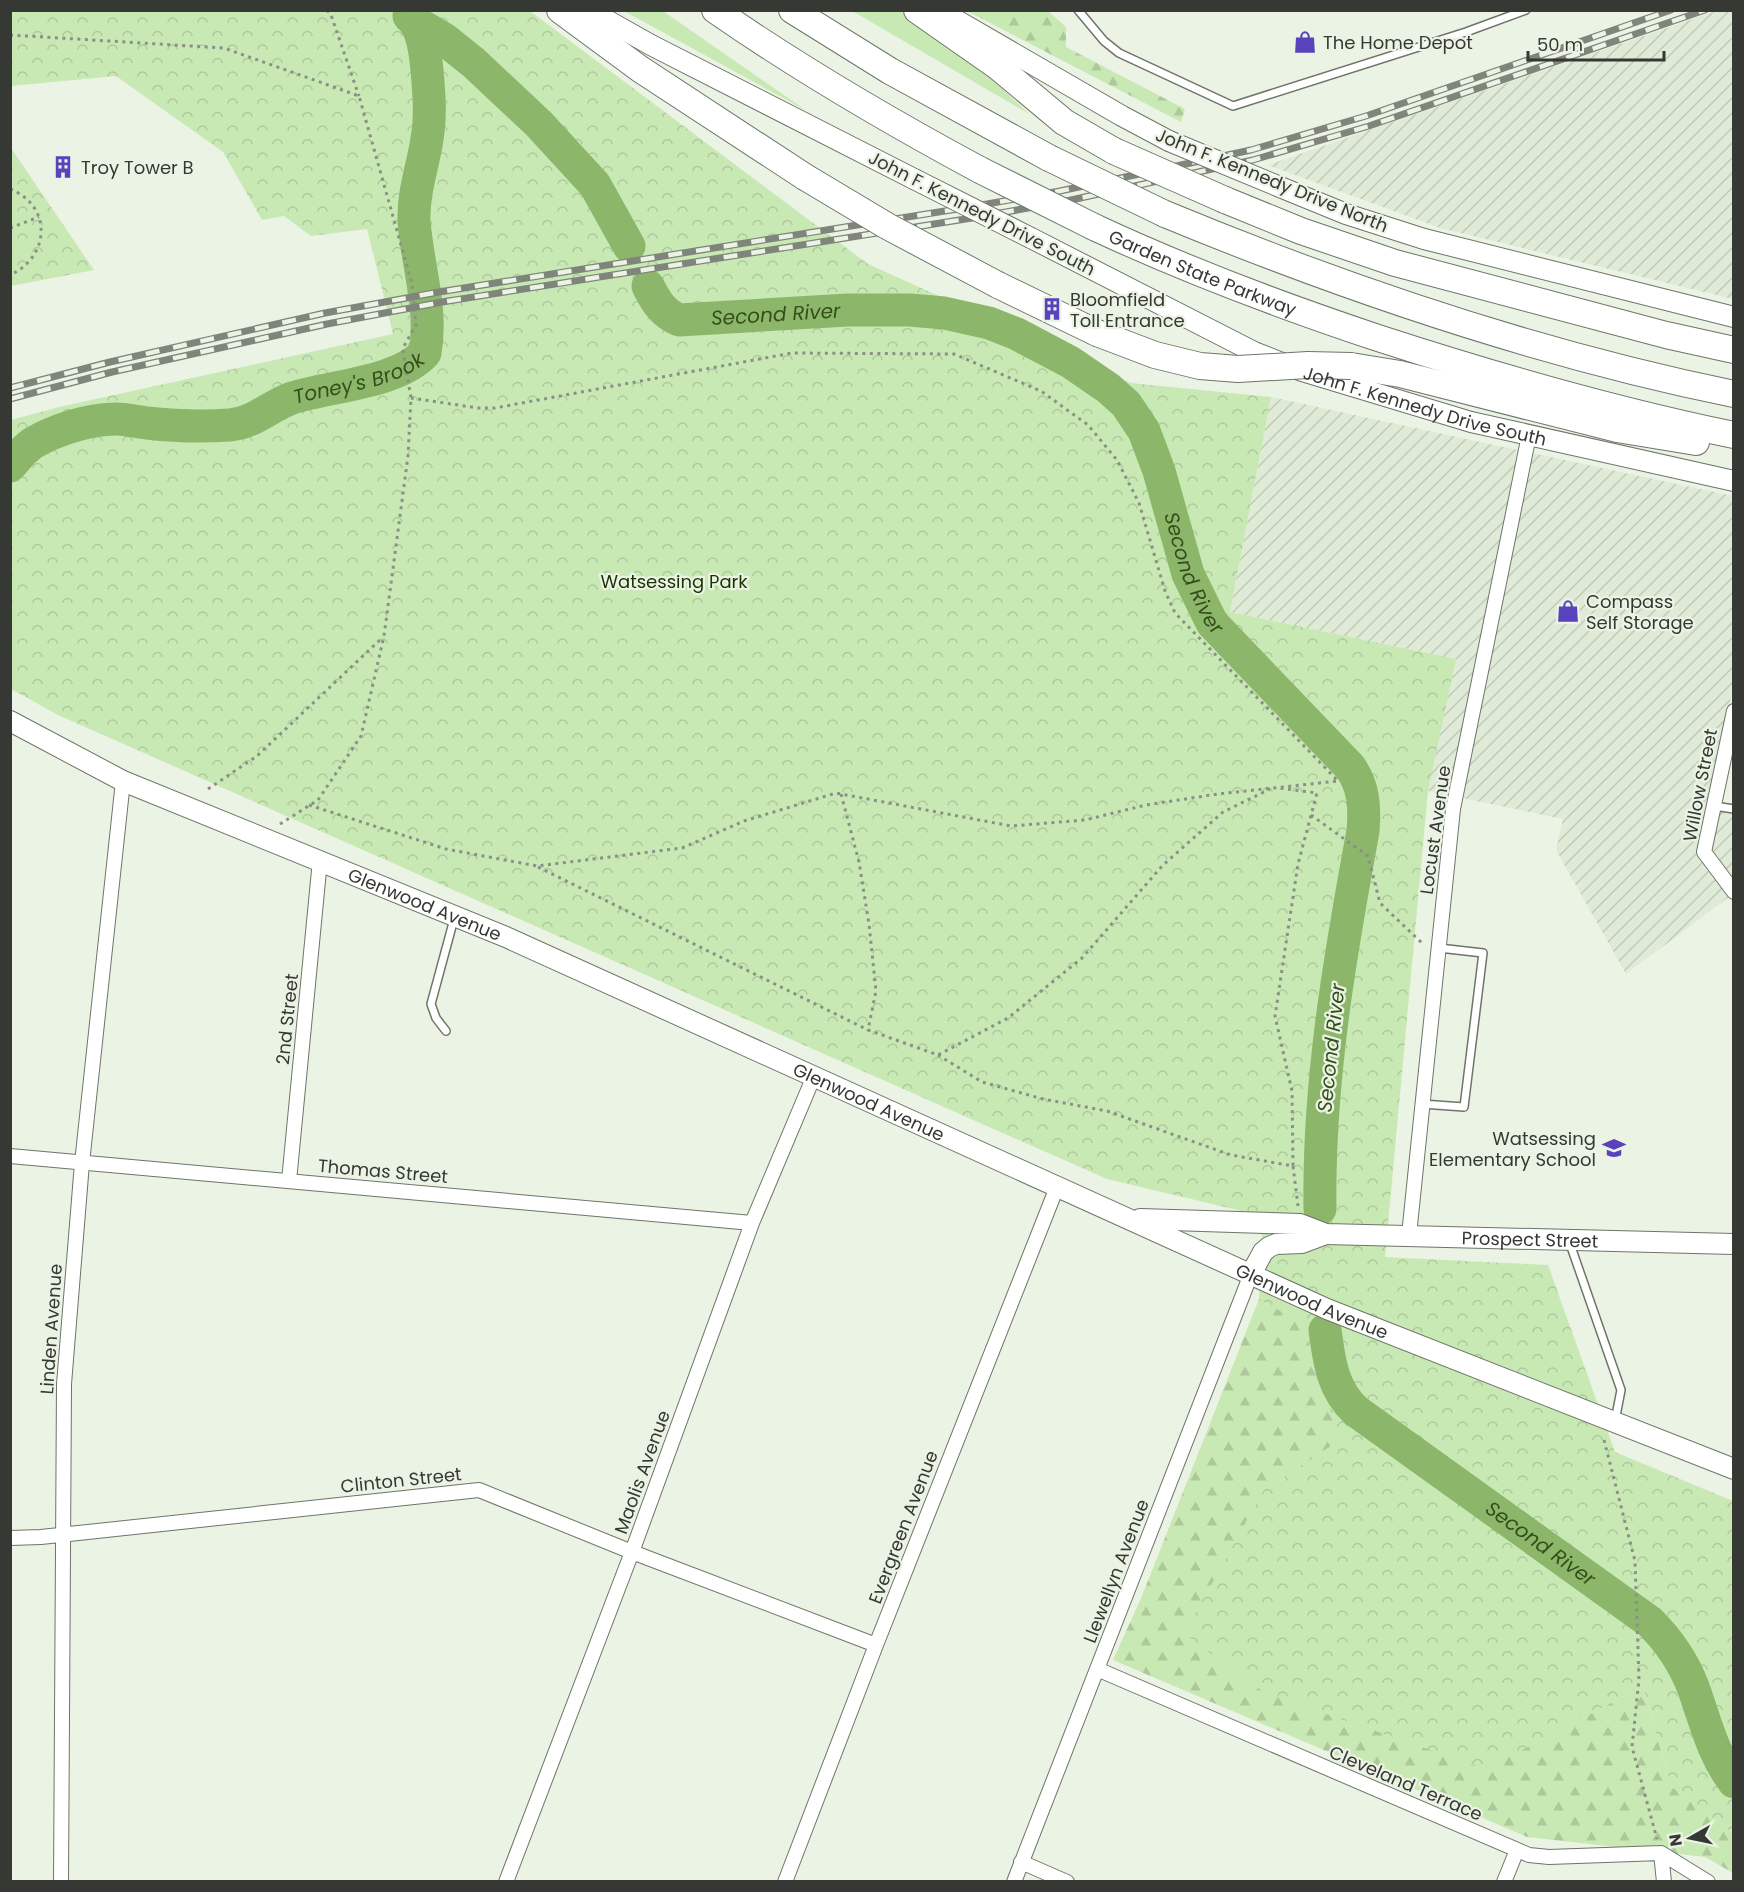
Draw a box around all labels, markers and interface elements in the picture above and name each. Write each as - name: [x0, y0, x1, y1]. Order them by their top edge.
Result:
- scale bar: [1528, 24, 1664, 62]
- shop icon: The Home Depot: [1292, 29, 1318, 55]
- place label: The Home Depot: [1323, 30, 1473, 55]
- text: 50 m: [1537, 32, 1583, 57]
- street label: John F. Kennedy Drive North: [1152, 122, 1392, 238]
- street label: John F. Kennedy Drive South: [864, 145, 1100, 281]
- building icon: Troy Tower B: [50, 154, 76, 180]
- place label: Troy Tower B: [81, 155, 194, 180]
- street label: Garden State Parkway: [1105, 223, 1300, 321]
- place label: Bloomfield Toll Entrance: [1070, 287, 1185, 333]
- water label: Second River: [710, 296, 842, 332]
- building icon: Bloomfield Toll Entrance: [1039, 296, 1065, 322]
- water label: Toney's Brook: [290, 344, 432, 411]
- street label: John F. Kennedy Drive South: [1300, 360, 1549, 451]
- water label: Second River: [1157, 509, 1230, 641]
- park label: Watsessing Park: [600, 569, 748, 594]
- place label: Compass Self Storage: [1586, 589, 1694, 635]
- shop icon: Compass Self Storage: [1555, 598, 1581, 624]
- street label: Willow Street: [1677, 726, 1723, 844]
- street label: Locust Avenue: [1414, 764, 1456, 896]
- street label: Glenwood Avenue: [344, 862, 505, 946]
- street label: 2nd Street: [270, 972, 304, 1066]
- water label: Second River: [1310, 982, 1352, 1114]
- street label: Glenwood Avenue: [789, 1056, 949, 1147]
- place label: Watsessing Elementary School: [1429, 1126, 1596, 1172]
- school or university icon: Watsessing Elementary School: [1601, 1135, 1627, 1161]
- street label: Thomas Street: [317, 1153, 449, 1189]
- street label: Prospect Street: [1461, 1225, 1599, 1253]
- street label: Glenwood Avenue: [1232, 1257, 1392, 1344]
- street label: Linden Avenue: [34, 1263, 68, 1395]
- street label: Maolis Avenue: [608, 1407, 676, 1537]
- street label: Evergreen Avenue: [862, 1447, 944, 1607]
- street label: Clinton Street: [339, 1461, 463, 1499]
- water label: Second River: [1480, 1494, 1602, 1593]
- street label: Llewellyn Avenue: [1077, 1495, 1155, 1647]
- street label: Cleveland Terrace: [1325, 1739, 1487, 1827]
- north arrow: [1660, 1808, 1720, 1868]
- text: N: [1663, 1833, 1688, 1848]

